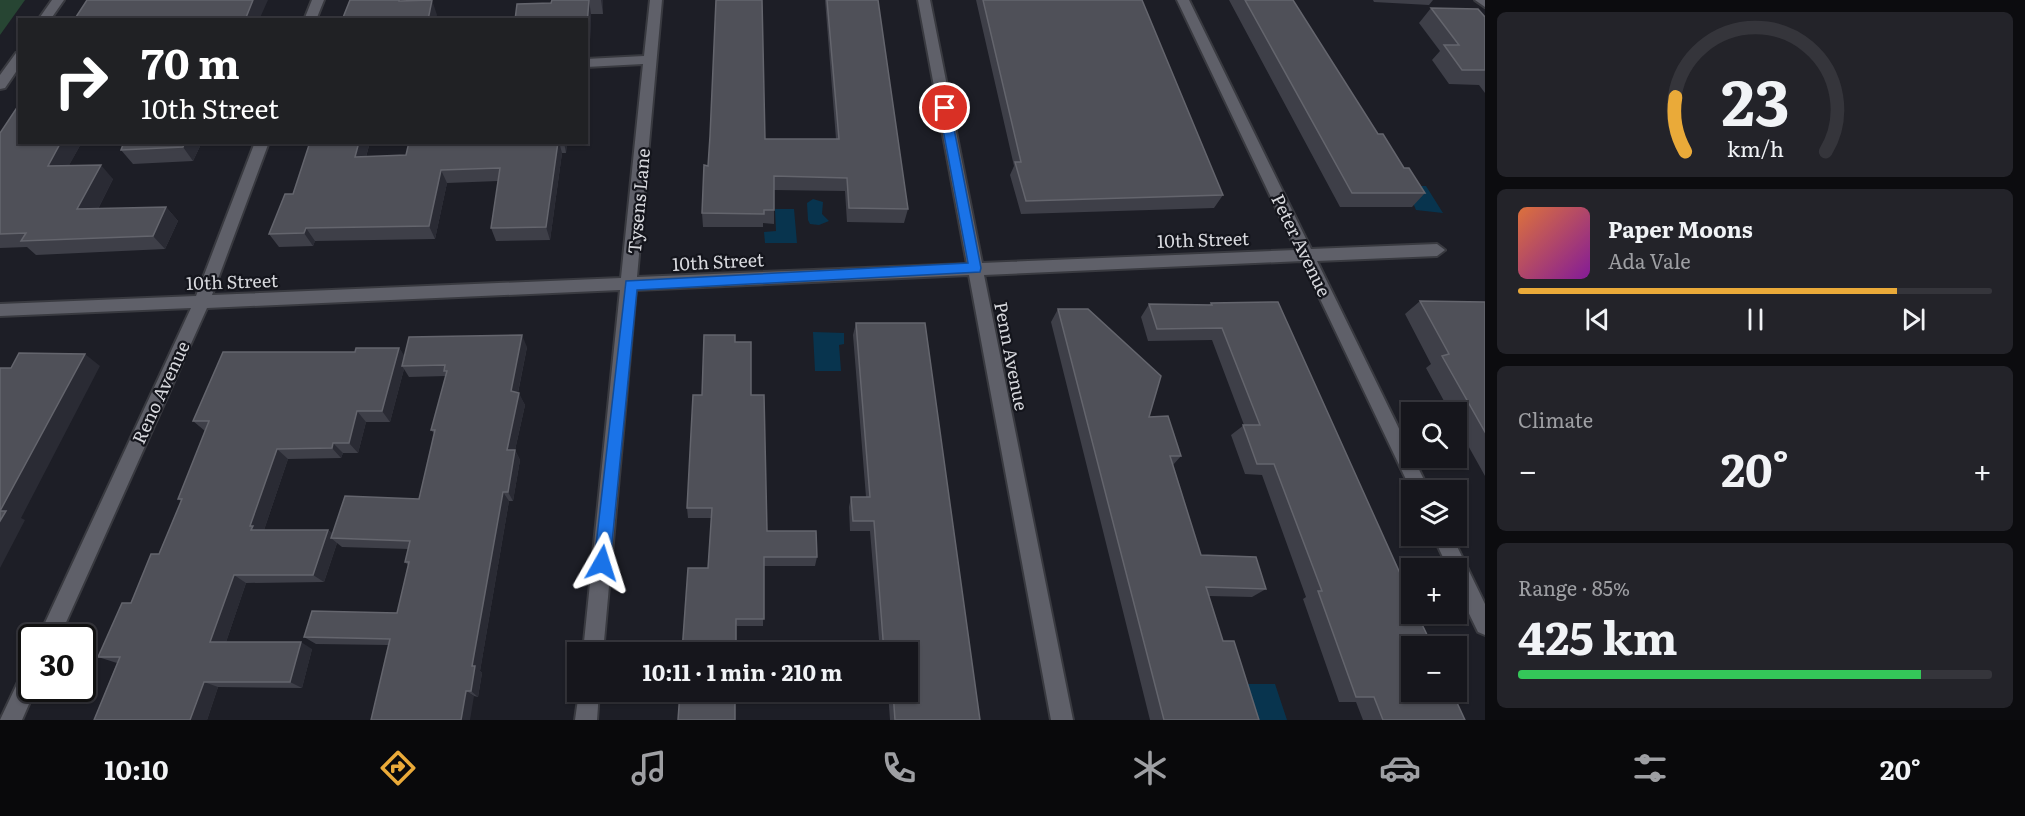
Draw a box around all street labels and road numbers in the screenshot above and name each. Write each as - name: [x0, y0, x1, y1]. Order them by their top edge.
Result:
- street label: Tysens Lane: [620, 147, 656, 255]
- street label: Peter Avenue: [1265, 189, 1339, 301]
- street label: 10th Street: [1157, 224, 1250, 254]
- street label: 10th Street: [671, 245, 765, 277]
- street label: 10th Street: [186, 266, 279, 296]
- street label: Penn Avenue: [988, 299, 1036, 413]
- street label: Reno Avenue: [124, 336, 196, 448]

